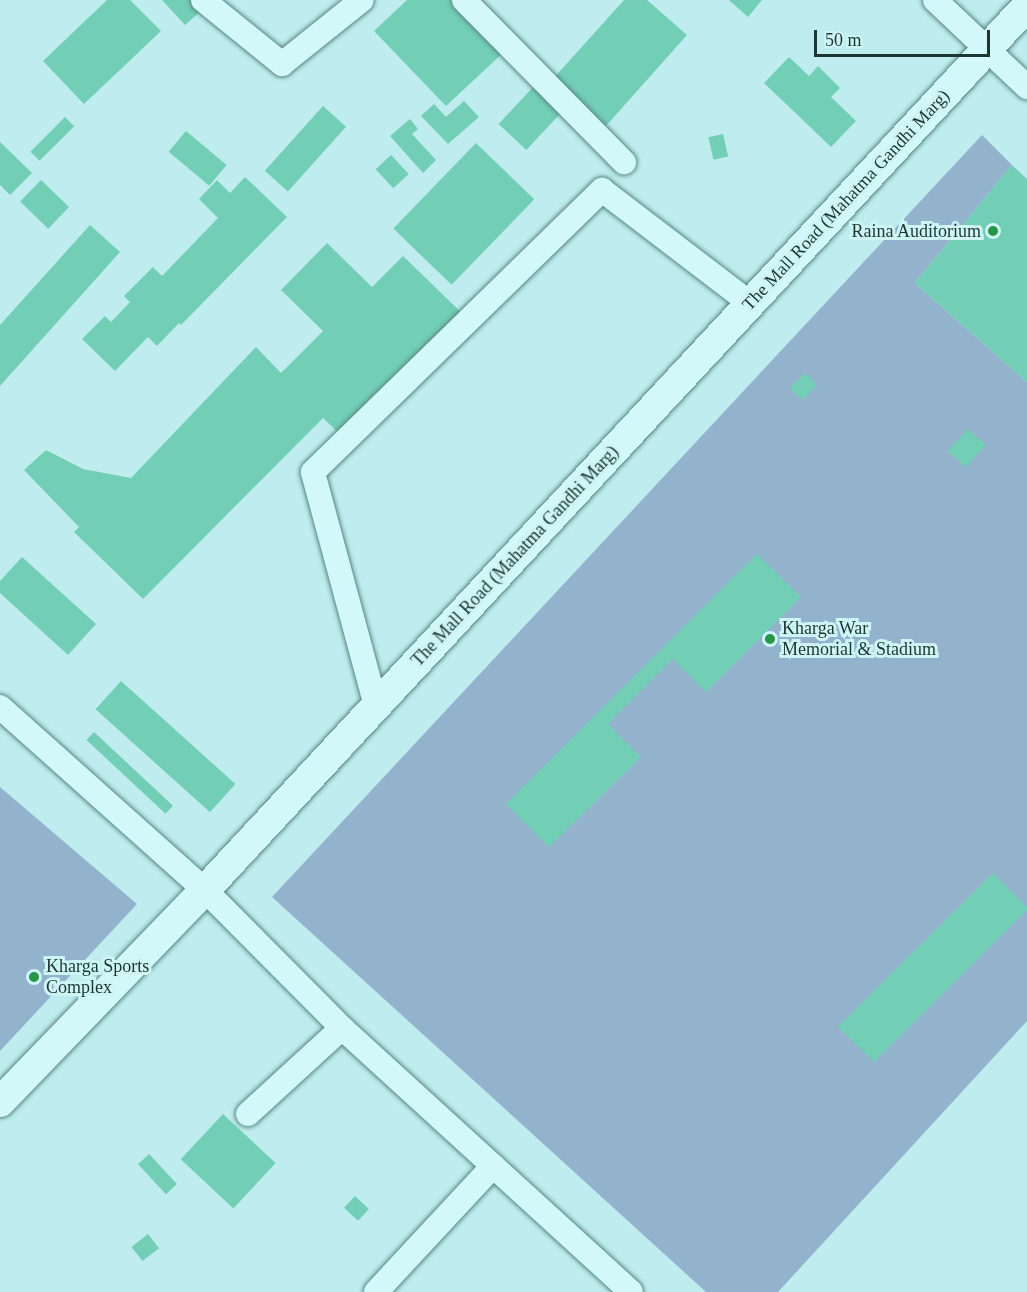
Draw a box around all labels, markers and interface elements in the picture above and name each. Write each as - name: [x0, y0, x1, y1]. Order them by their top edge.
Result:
- scale bar: [817, 18, 992, 56]
- text: 50 m: [825, 30, 862, 50]
- street label: The Mall Road (Mahatma Gandhi Marg): [738, 85, 954, 315]
- place label: Raina Auditorium: [851, 220, 981, 242]
- marker: Raina Auditorium: [986, 224, 1000, 238]
- street label: The Mall Road (Mahatma Gandhi Marg): [407, 441, 623, 671]
- place label: Kharga War Memorial & Stadium: [782, 618, 936, 660]
- marker: Kharga War Memorial & Stadium: [763, 632, 777, 646]
- place label: Kharga Sports Complex: [46, 956, 149, 998]
- marker: Kharga Sports Complex: [27, 970, 41, 984]

